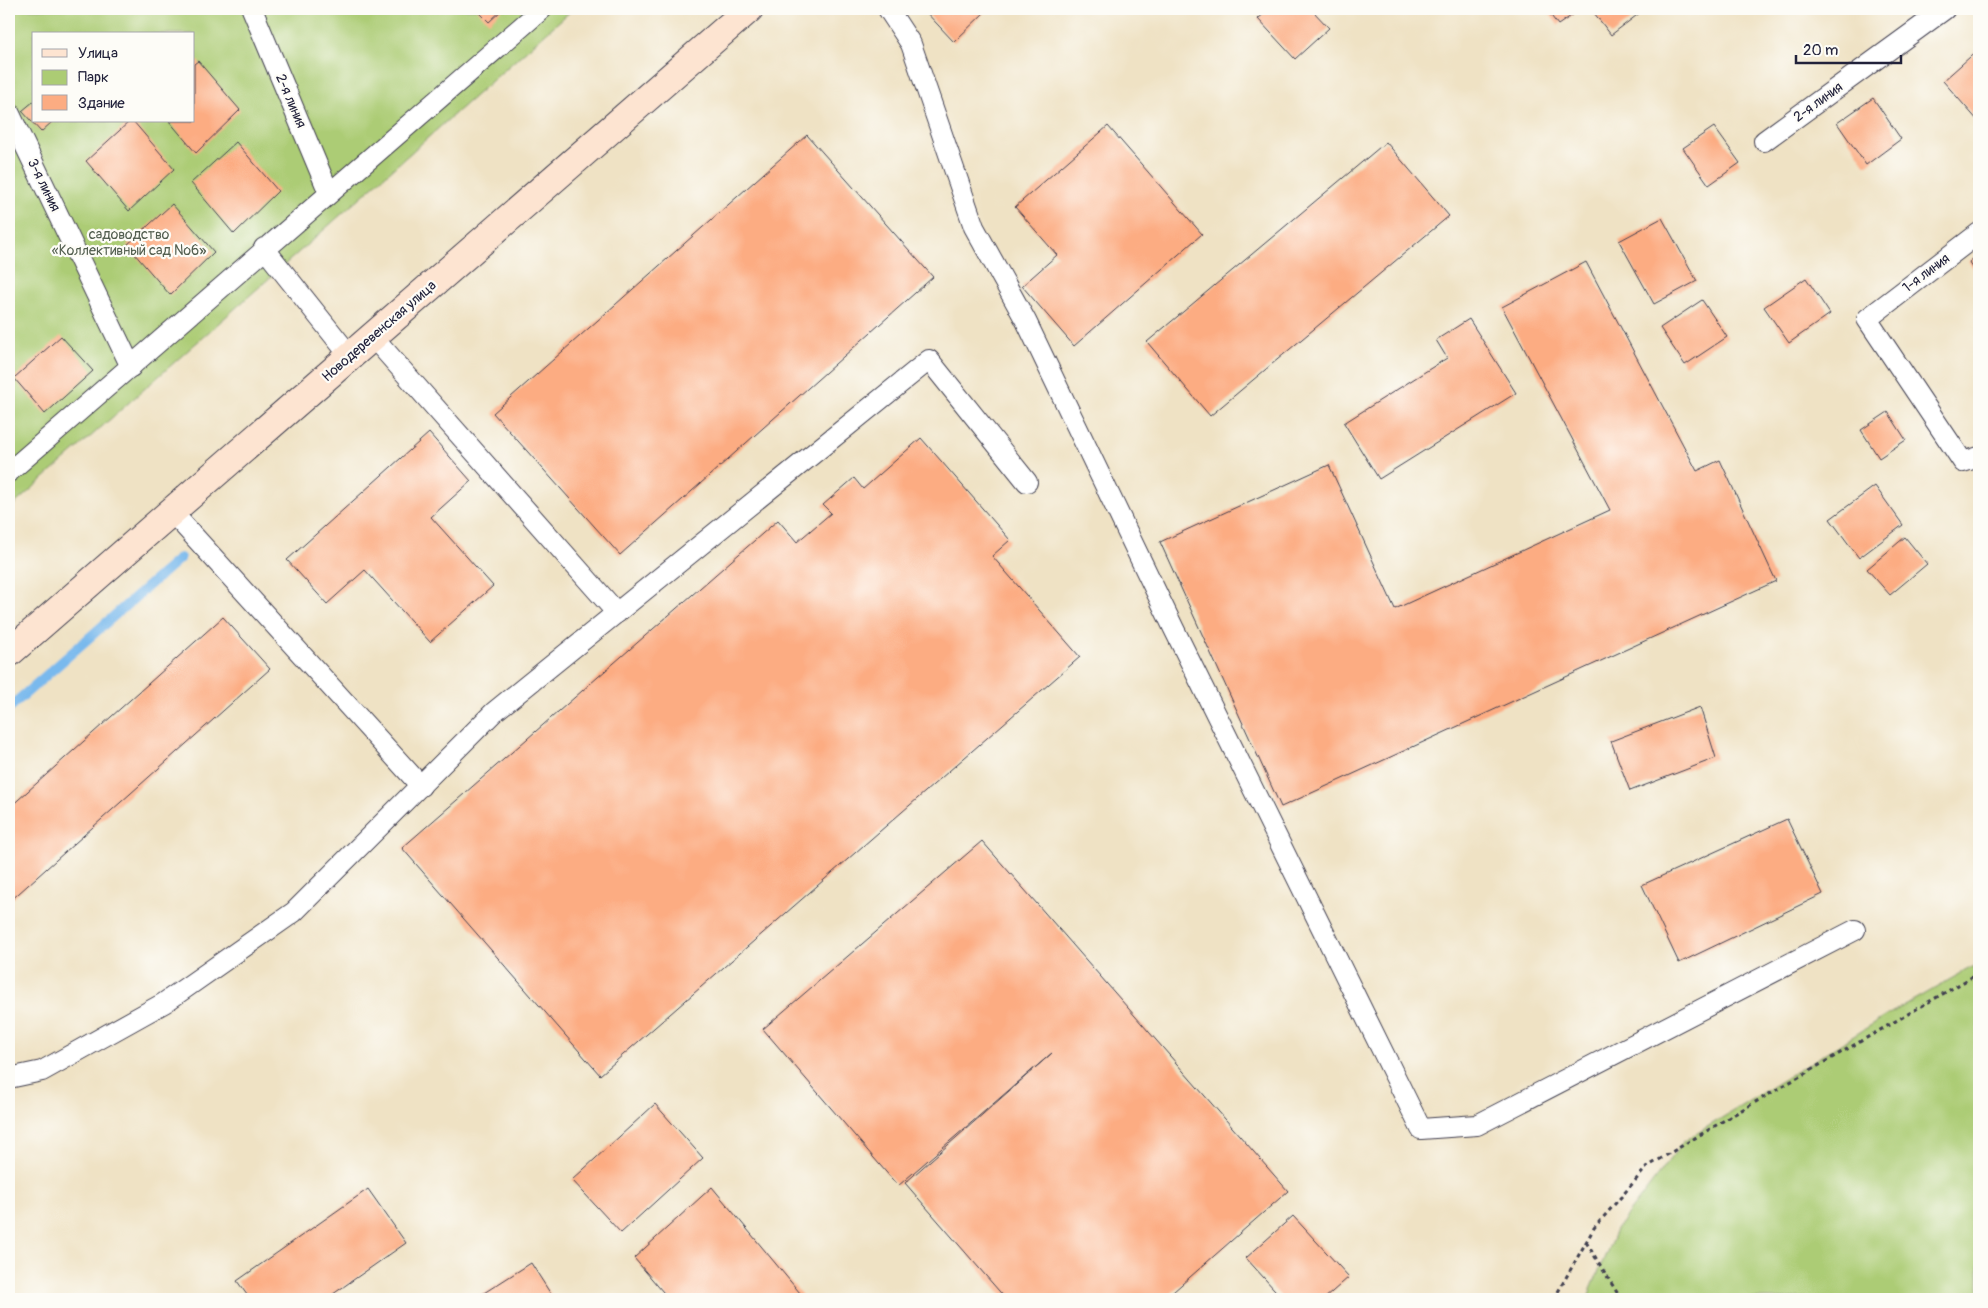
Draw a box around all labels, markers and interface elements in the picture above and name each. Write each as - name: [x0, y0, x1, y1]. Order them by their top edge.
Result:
- legend: [32, 32, 195, 122]
- scale bar: [1796, 32, 1900, 64]
- text: 20 m: [1803, 41, 1838, 60]
- text: Улица: [78, 44, 118, 63]
- text: Парк: [78, 68, 109, 87]
- street label: 2-я линия: [272, 72, 310, 130]
- street label: 2-я линия: [1790, 78, 1846, 126]
- text: Здание: [78, 94, 125, 113]
- street label: 3-я линия: [24, 156, 64, 214]
- park label: садоводство «Коллективный сад №6»: [52, 226, 206, 259]
- street label: 1-я линия: [1899, 250, 1953, 296]
- street label: Новодеревенская улица: [318, 277, 440, 385]

